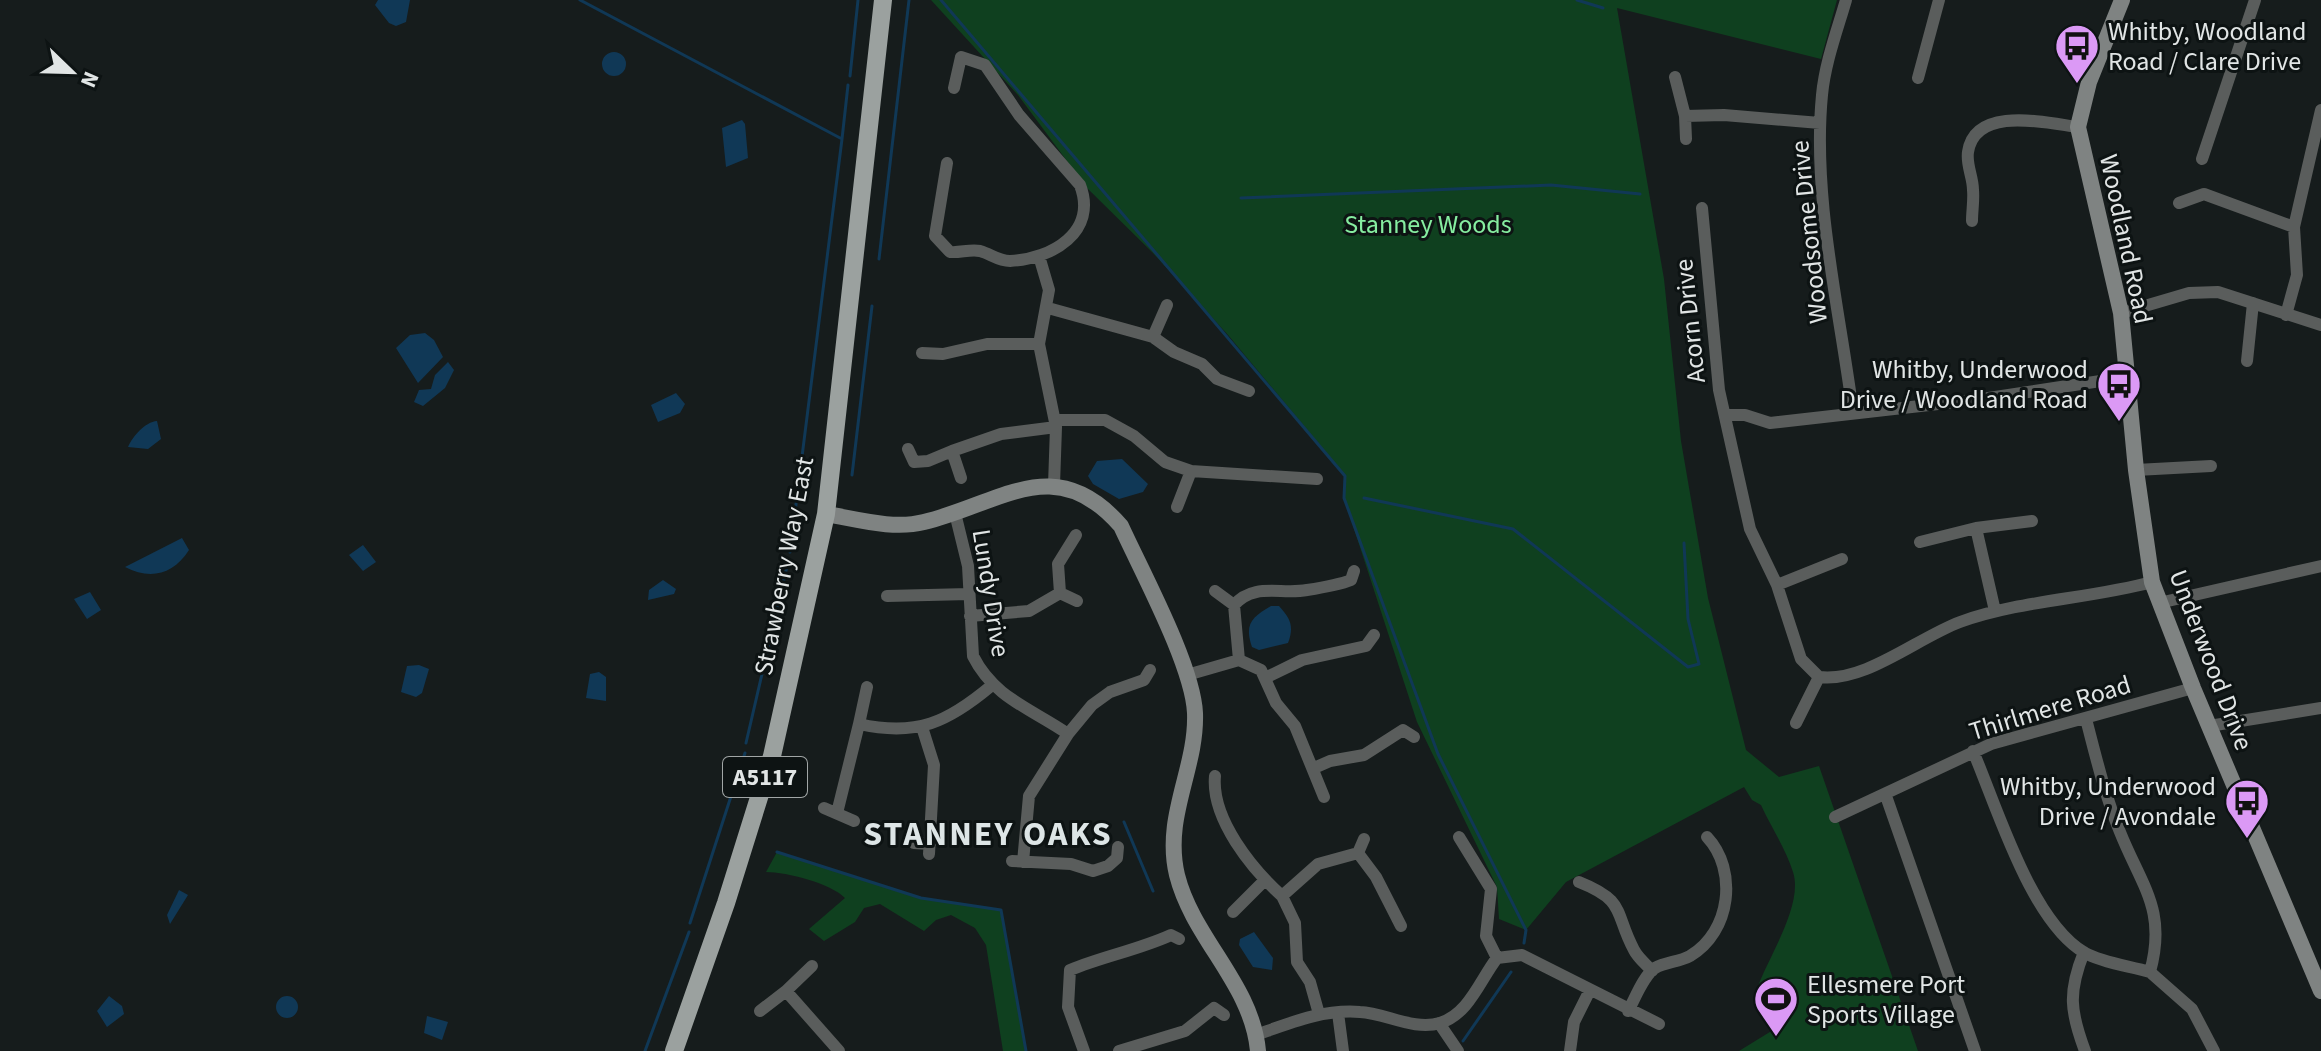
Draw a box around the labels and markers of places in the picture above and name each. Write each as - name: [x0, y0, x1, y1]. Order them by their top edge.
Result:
- place label: Whitby, Woodland Road / Clare Drive: [2108, 13, 2306, 80]
- bus stop icon: Whitby, Woodland Road / Clare Drive: [2053, 22, 2101, 85]
- place label: Whitby, Underwood Drive / Woodland Road: [1840, 351, 2088, 418]
- bus stop icon: Whitby, Underwood Drive / Woodland Road: [2095, 360, 2143, 423]
- place label: Whitby, Underwood Drive / Avondale: [2000, 768, 2216, 835]
- bus stop icon: Whitby, Underwood Drive / Avondale: [2223, 777, 2271, 840]
- place label: Ellesmere Port Sports Village: [1807, 966, 1965, 1033]
- sports icon: Ellesmere Port Sports Village: [1752, 975, 1800, 1038]

